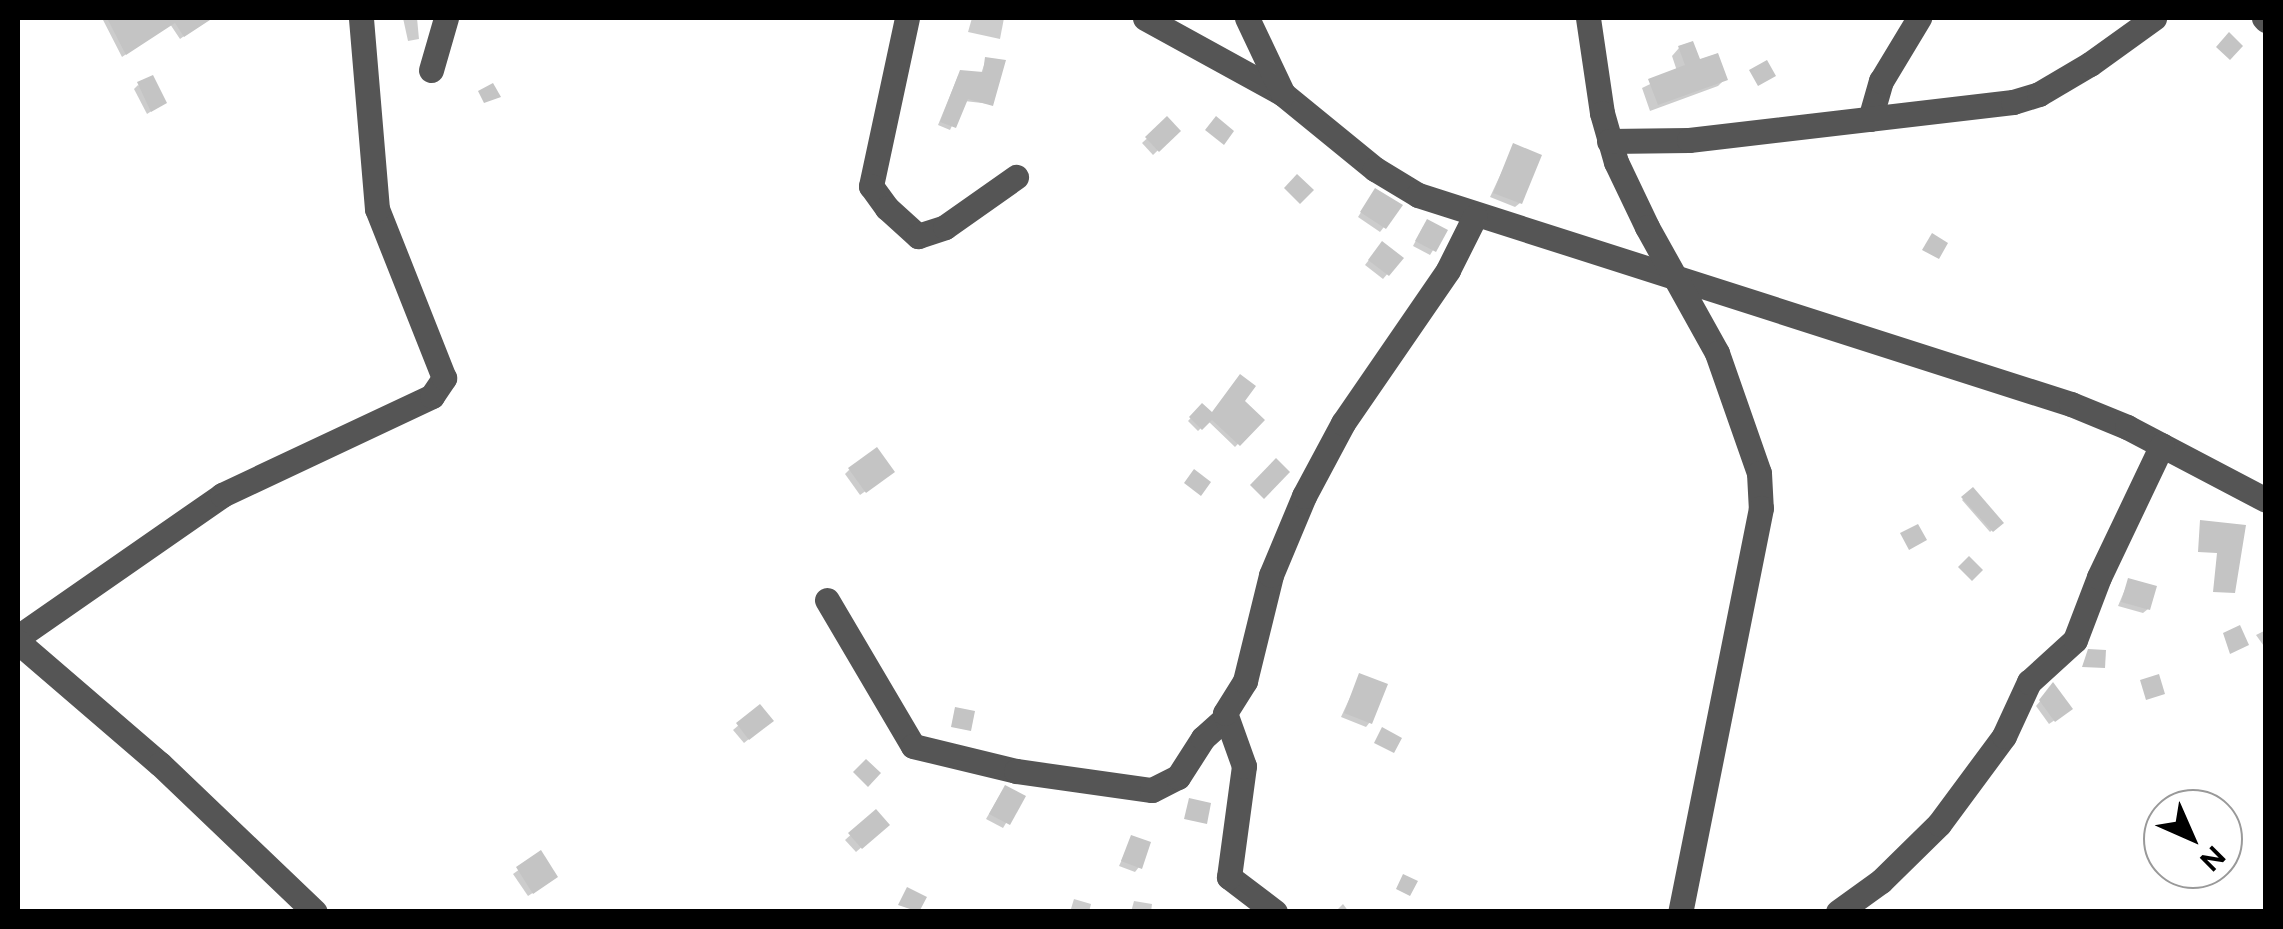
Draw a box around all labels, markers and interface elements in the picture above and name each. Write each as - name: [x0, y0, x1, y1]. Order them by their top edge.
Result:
- north arrow: [2143, 789, 2243, 889]
- text: N: [2193, 839, 2232, 878]

